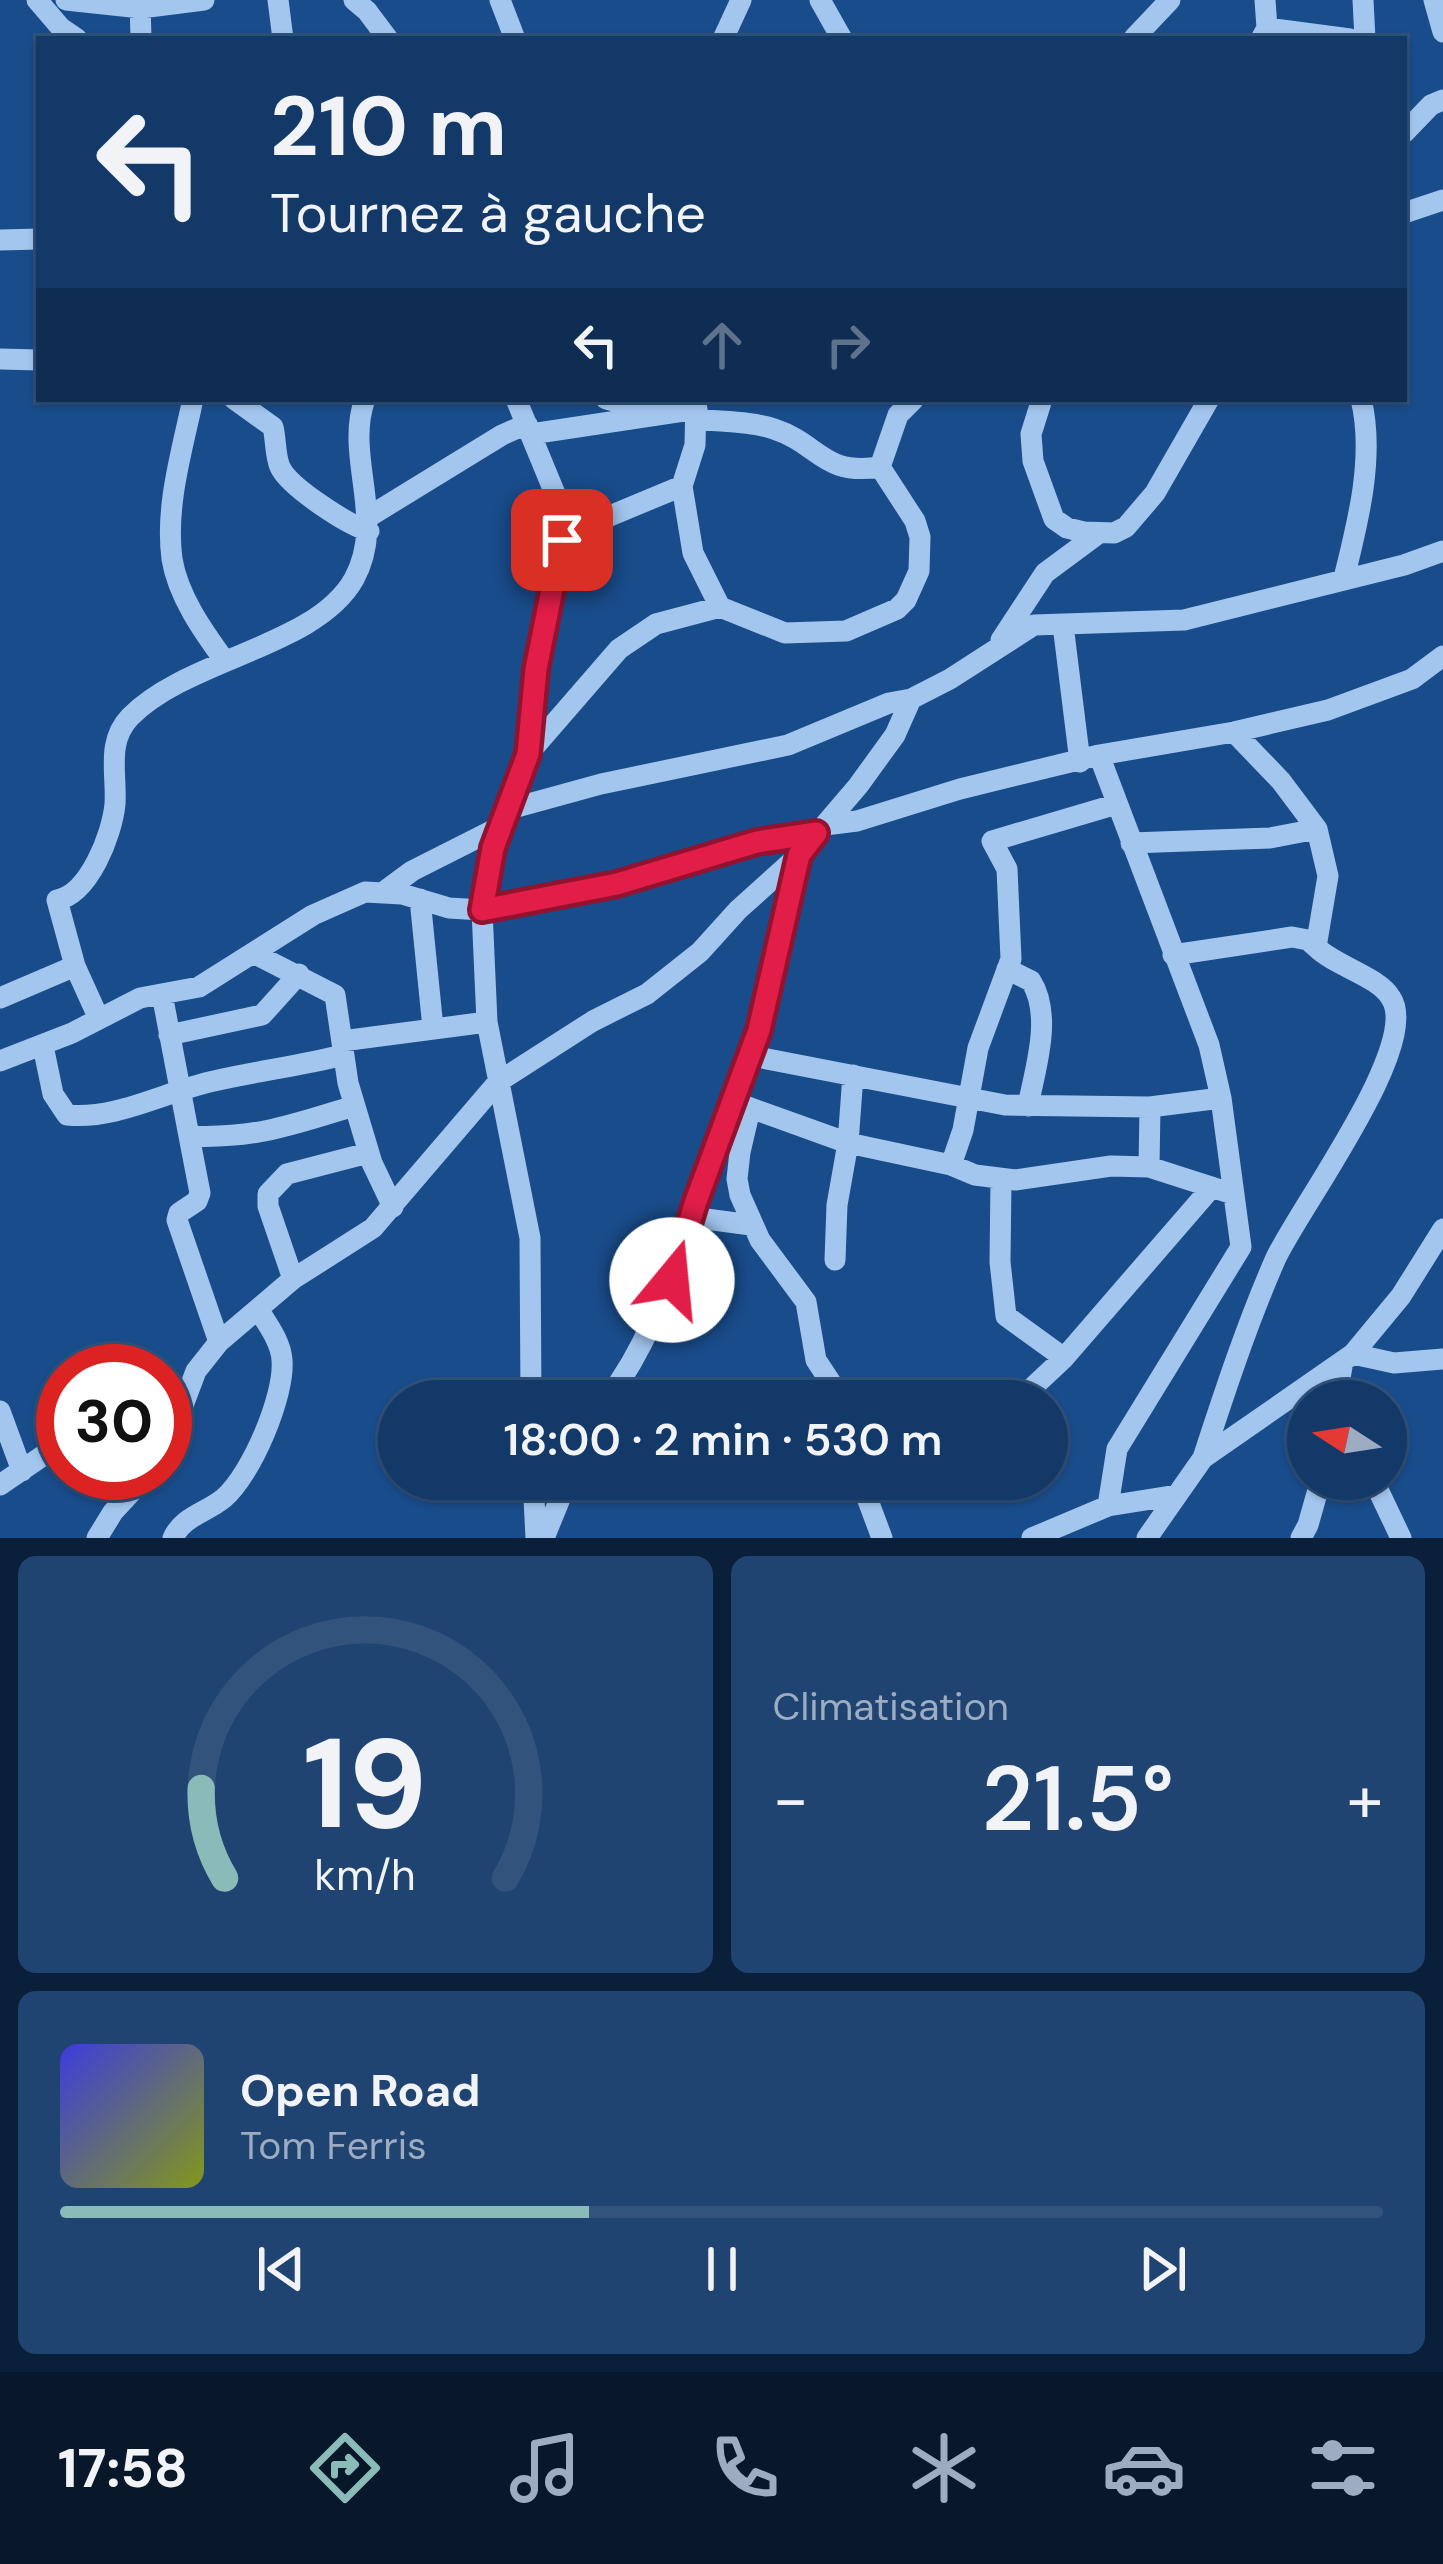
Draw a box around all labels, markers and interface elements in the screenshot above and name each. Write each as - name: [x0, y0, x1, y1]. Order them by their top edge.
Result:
- text: 210 m: [270, 72, 507, 181]
- icon: left: [72, 84, 228, 240]
- text: Tournez à gauche: [270, 178, 706, 249]
- icon: left: [563, 312, 629, 378]
- icon: ahead: [689, 312, 755, 378]
- icon: right: [815, 312, 881, 378]
- pin: [511, 489, 613, 591]
- icon: arrive: [529, 507, 595, 573]
- position arrow: [609, 1217, 735, 1343]
- speed limit sign: 30: [36, 1344, 192, 1500]
- north arrow: [1287, 1380, 1407, 1500]
- map controls: [1287, 1380, 1407, 1500]
- text: 18:00 · 2 min · 530 m: [503, 1410, 943, 1469]
- text: Climatisation: [773, 1681, 1009, 1732]
- text: 19: [303, 1703, 428, 1866]
- text: 21.5°: [982, 1741, 1174, 1858]
- text: −: [773, 1757, 809, 1842]
- text: +: [1347, 1757, 1383, 1842]
- text: km/h: [315, 1846, 416, 1902]
- text: Open Road: [240, 2061, 481, 2120]
- text: Tom Ferris: [240, 2120, 427, 2171]
- icon: previous: [248, 2236, 314, 2302]
- icon: pause: [689, 2236, 755, 2302]
- icon: next: [1130, 2236, 1196, 2302]
- icon: directions: [303, 2426, 387, 2510]
- icon: music: [503, 2426, 587, 2510]
- icon: phone: [703, 2426, 787, 2510]
- icon: climate: [902, 2426, 986, 2510]
- icon: car: [1102, 2426, 1186, 2510]
- icon: filters: [1301, 2426, 1385, 2510]
- text: 17:58: [58, 2433, 188, 2504]

